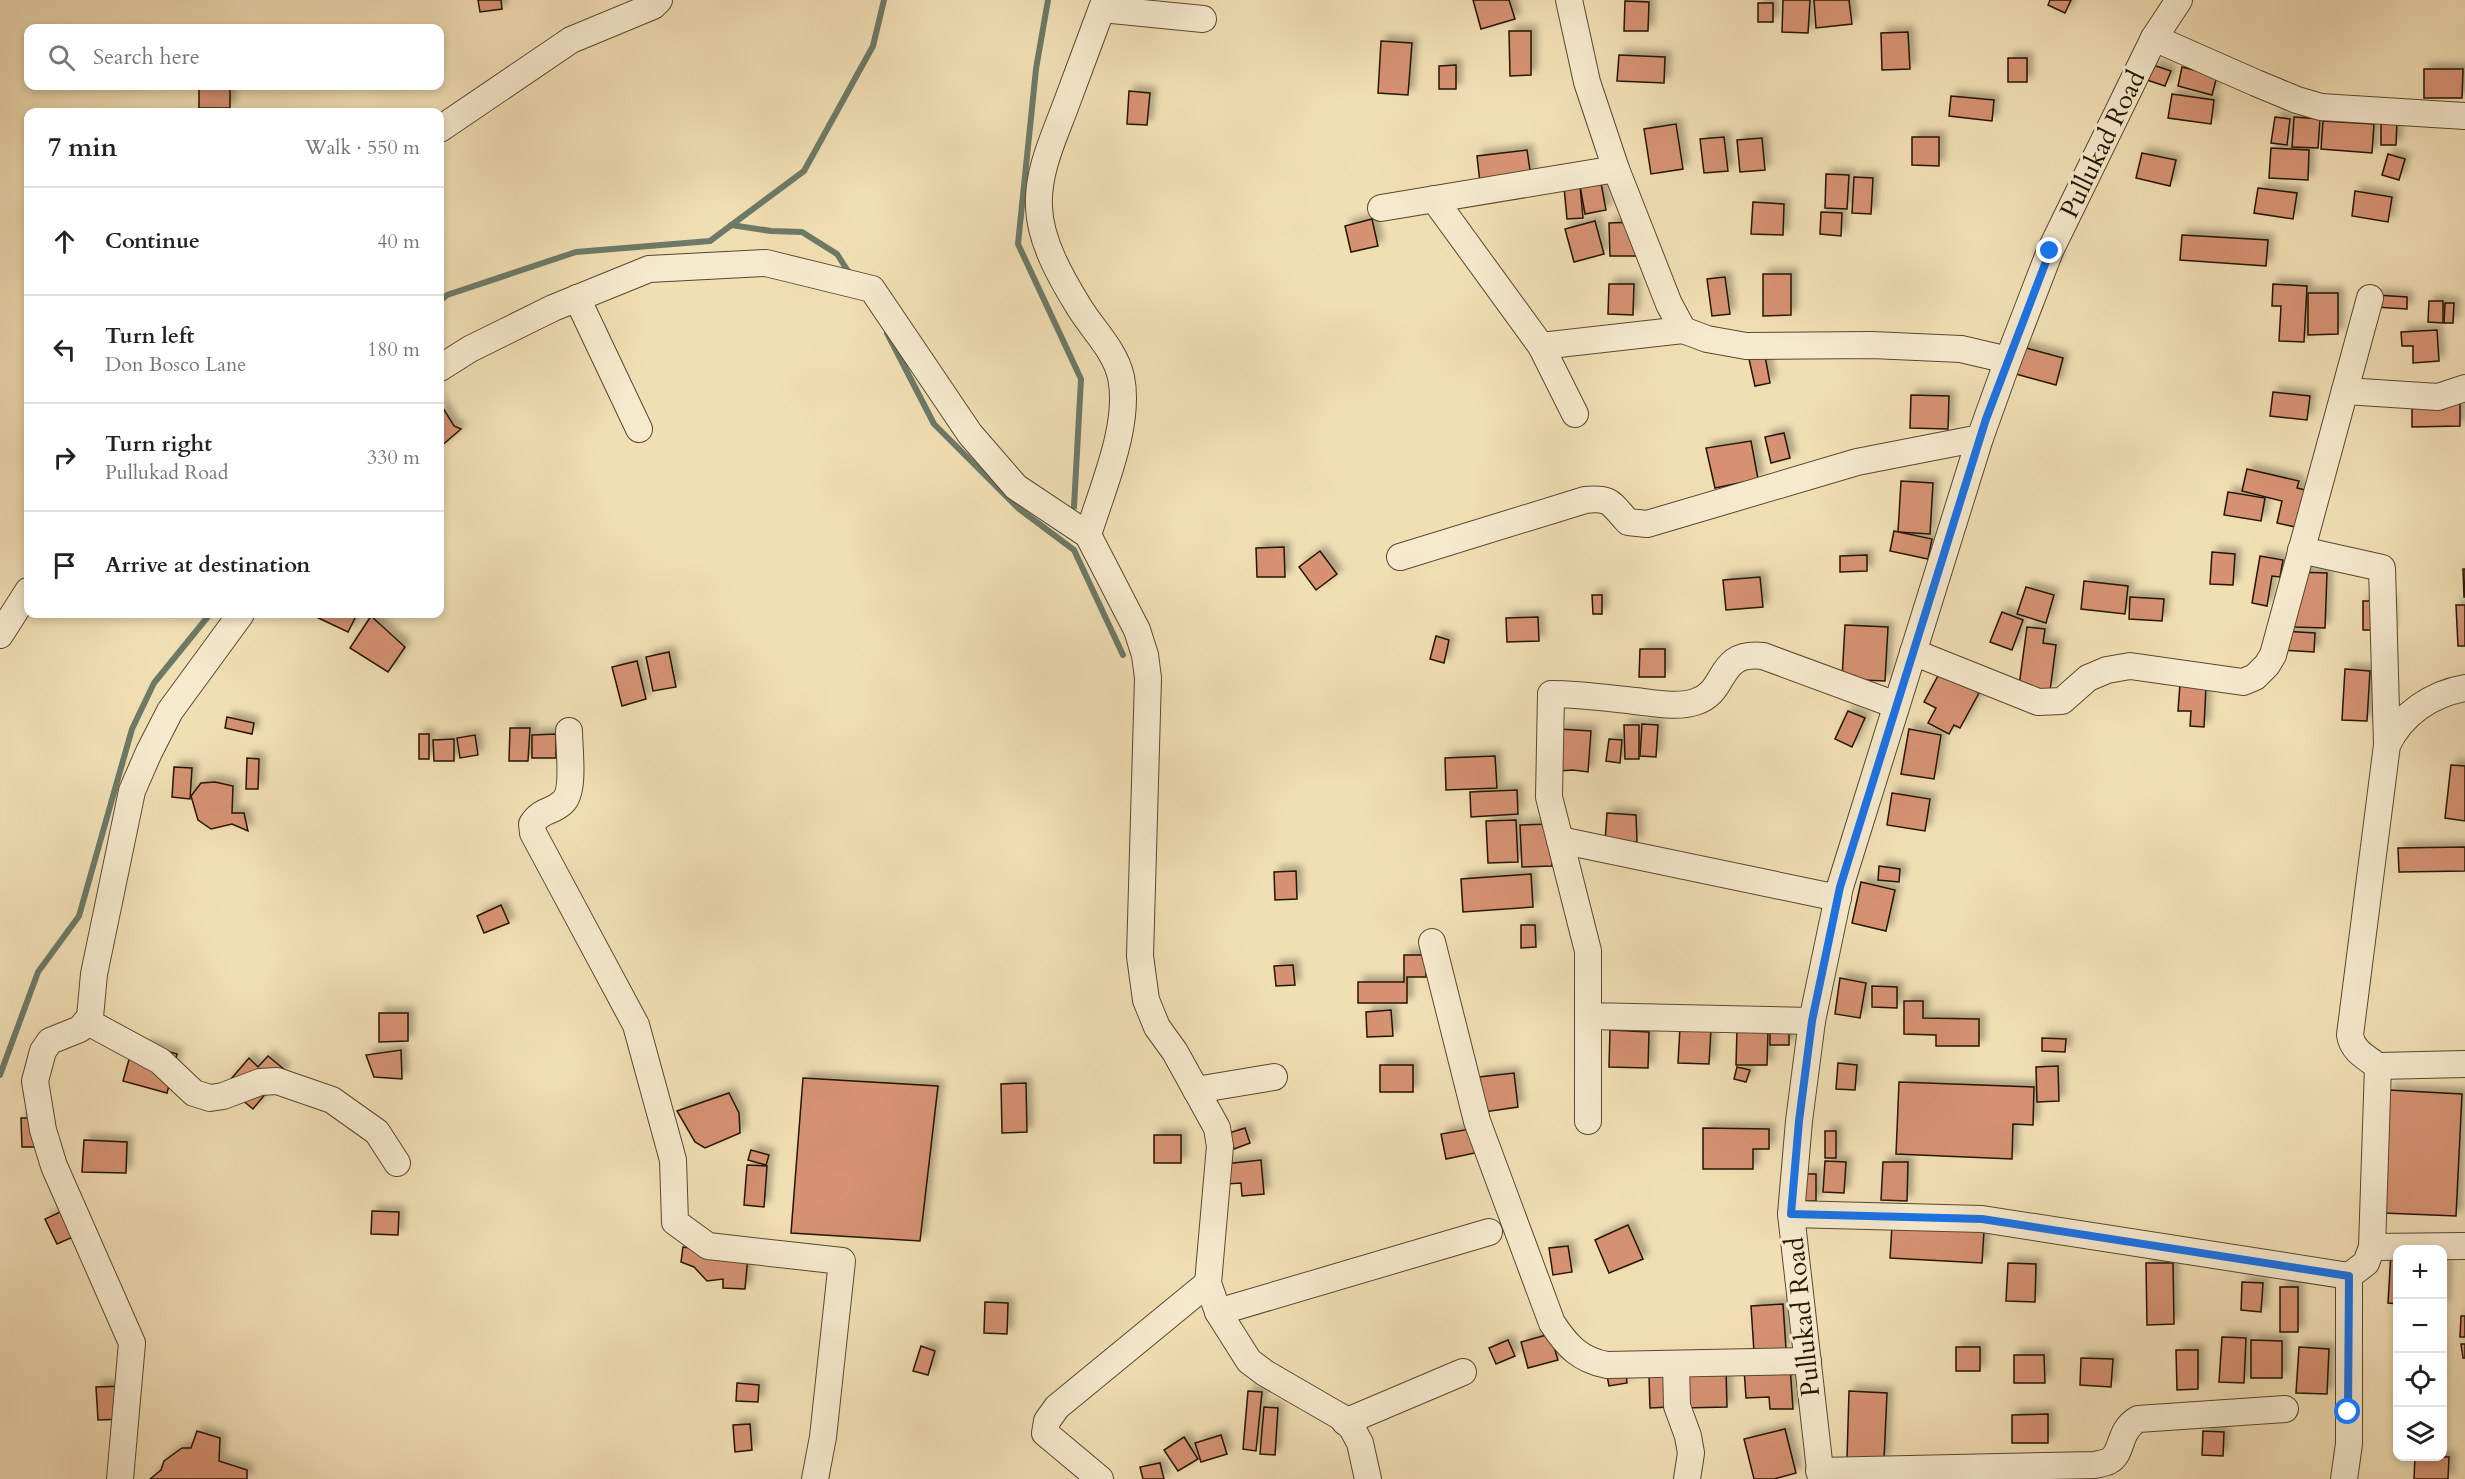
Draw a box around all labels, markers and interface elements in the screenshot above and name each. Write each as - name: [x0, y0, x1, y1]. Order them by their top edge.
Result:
- search box: [24, 24, 444, 90]
- icon: search: [45, 41, 78, 74]
- text: Search here: [93, 42, 200, 72]
- street label: Pullukad Road: [2052, 64, 2153, 224]
- text: 7 min: [48, 130, 117, 165]
- text: Walk · 550 m: [305, 134, 420, 161]
- icon: ahead: [48, 225, 81, 258]
- text: Continue: [105, 226, 200, 256]
- text: 40 m: [377, 228, 420, 255]
- route end: [2036, 237, 2062, 263]
- text: Turn left: [105, 321, 194, 351]
- icon: left: [48, 333, 81, 366]
- text: 180 m: [367, 336, 420, 363]
- text: Don Bosco Lane: [105, 351, 246, 378]
- text: Turn right: [105, 429, 212, 459]
- icon: right: [48, 441, 81, 474]
- text: 330 m: [367, 444, 420, 471]
- text: Pullukad Road: [105, 459, 228, 486]
- icon: arrive: [48, 549, 81, 582]
- text: Arrive at destination: [105, 550, 310, 580]
- street label: Pullukad Road: [1777, 1235, 1828, 1398]
- map controls: [2393, 1245, 2447, 1461]
- button: +: [2393, 1245, 2447, 1299]
- button: −: [2393, 1299, 2447, 1353]
- button: locate: [2393, 1353, 2447, 1407]
- route start: [2334, 1398, 2360, 1424]
- button: layers: [2393, 1407, 2447, 1461]

